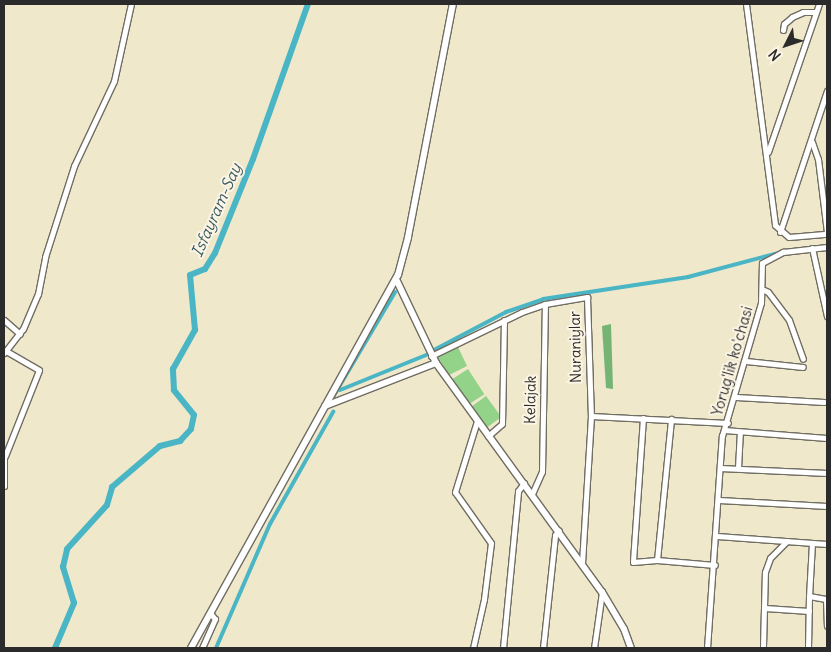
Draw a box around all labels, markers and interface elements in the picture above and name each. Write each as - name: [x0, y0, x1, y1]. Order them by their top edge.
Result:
- north arrow: [761, 20, 811, 70]
- text: N: [765, 45, 785, 64]
- water label: Isfayram-Say: [187, 160, 245, 260]
- street label: Yorug'lik ko'chasi: [708, 304, 756, 418]
- street label: Nuraniylar: [565, 311, 585, 383]
- street label: Kelajak: [521, 376, 539, 424]

